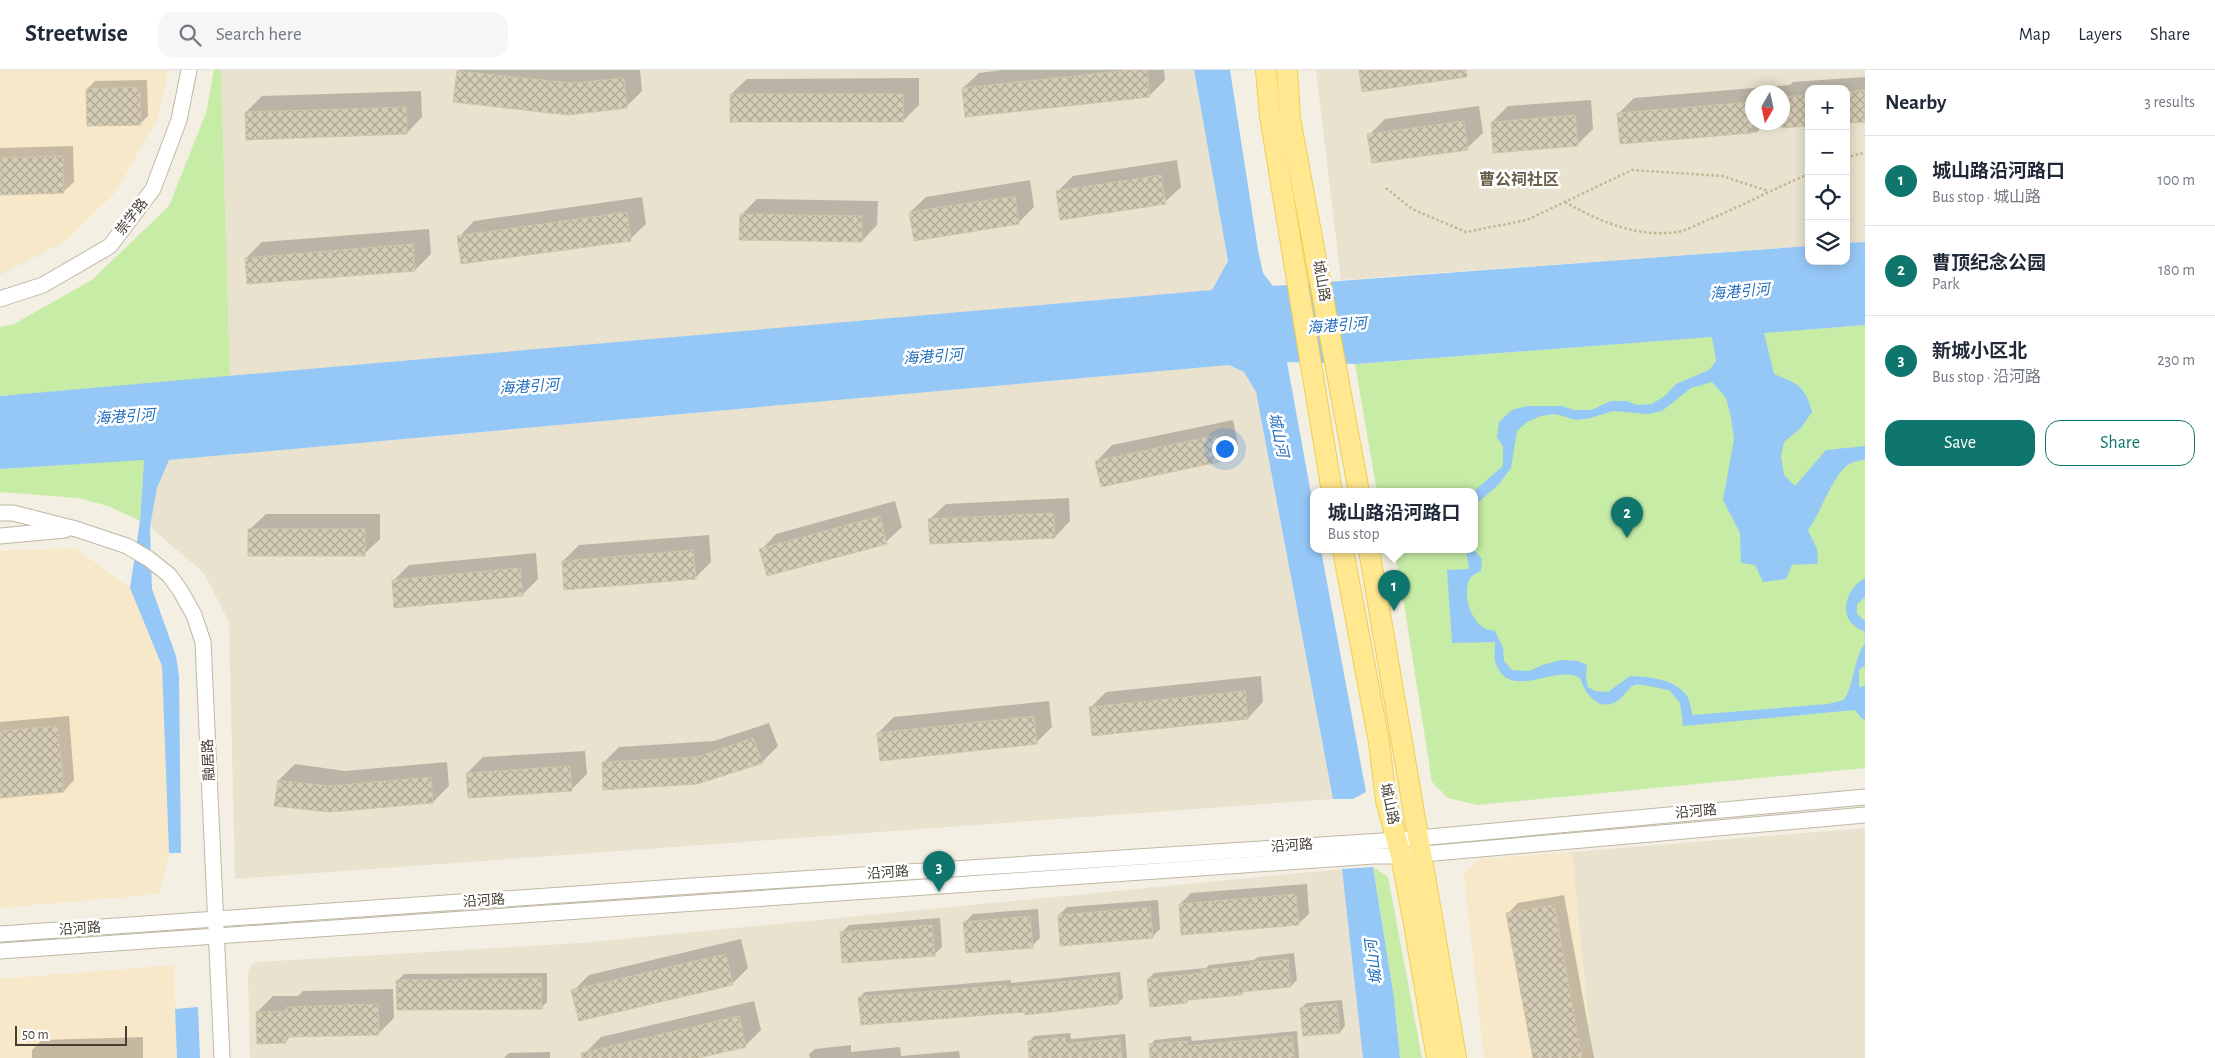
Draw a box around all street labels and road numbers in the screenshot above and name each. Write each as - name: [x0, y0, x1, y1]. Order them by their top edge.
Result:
- street label: 崇学路: [113, 196, 150, 238]
- street label: 城山路: [1310, 259, 1333, 303]
- street label: 融居路: [200, 739, 217, 781]
- street label: 城山路: [1378, 782, 1401, 826]
- street label: 沿河路: [1674, 802, 1718, 821]
- street label: 沿河路: [1270, 837, 1313, 854]
- street label: 沿河路: [866, 864, 909, 881]
- street label: 沿河路: [462, 892, 505, 909]
- street label: 沿河路: [58, 920, 101, 937]

